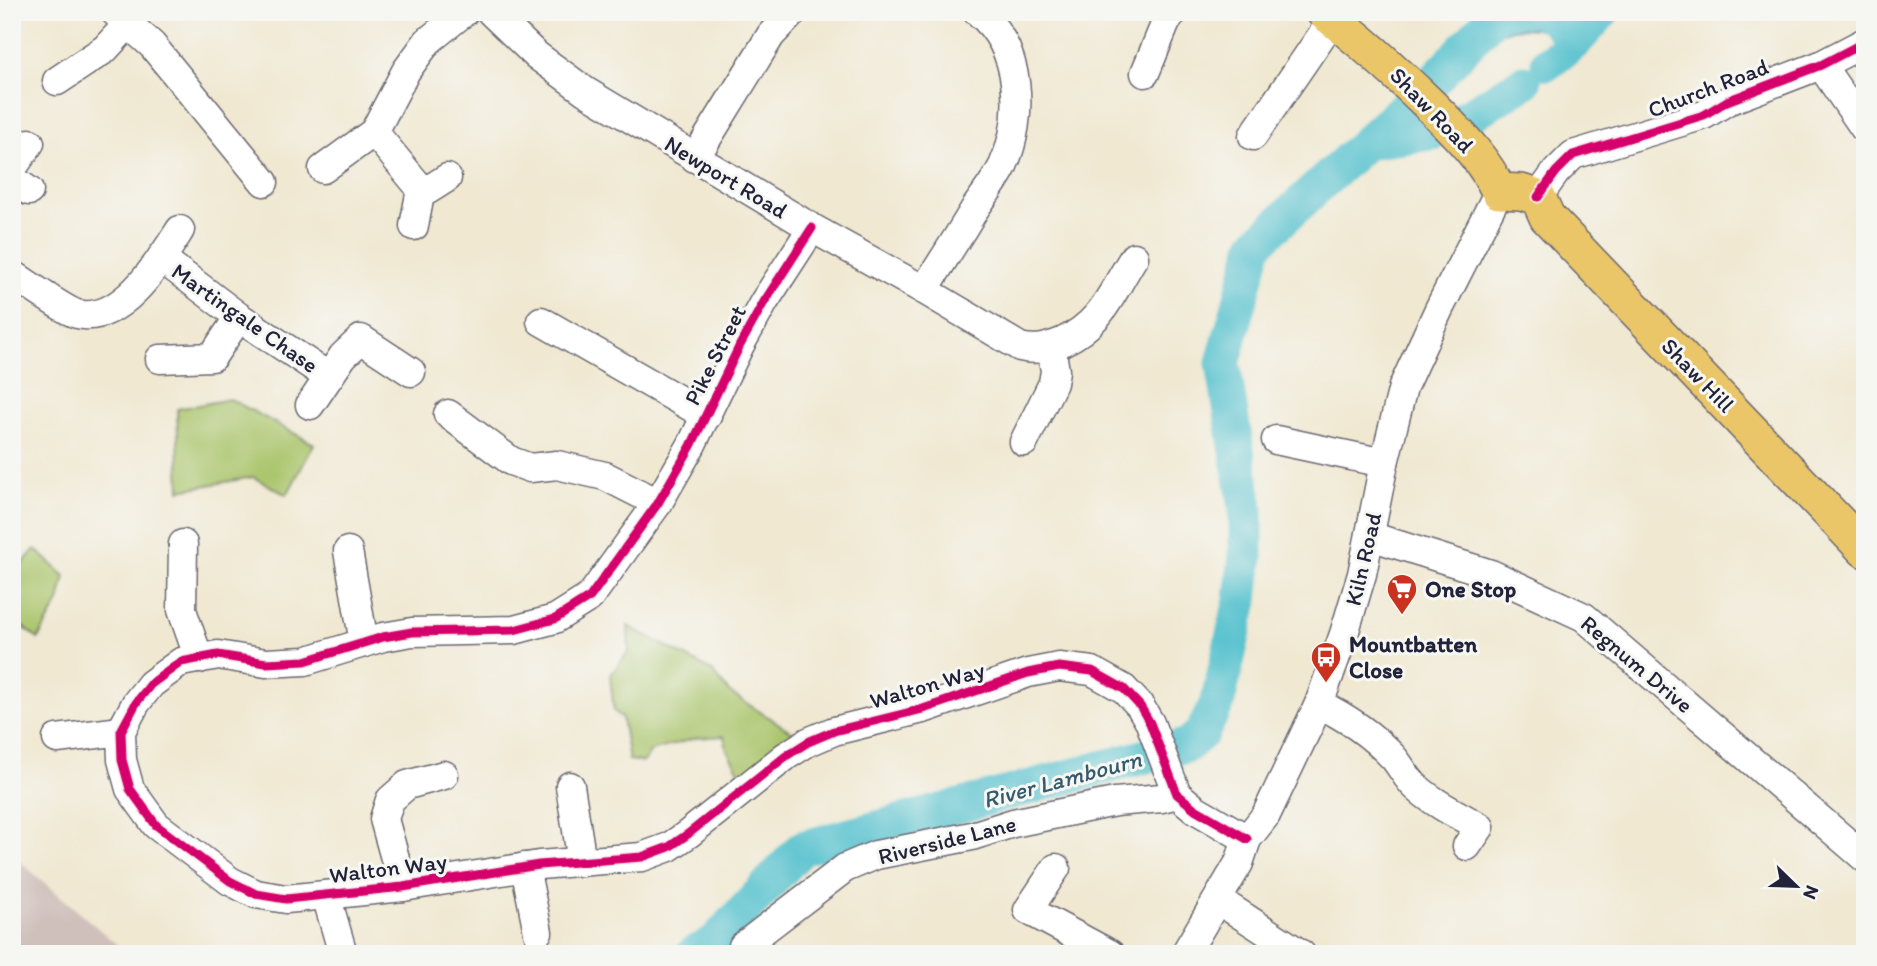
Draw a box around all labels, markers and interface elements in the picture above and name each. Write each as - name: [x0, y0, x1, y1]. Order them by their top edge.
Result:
- street label: Church Road: [1644, 52, 1772, 124]
- street label: Shaw Road: [1384, 61, 1480, 159]
- street label: Newport Road: [660, 129, 792, 225]
- street label: Martingale Chase: [166, 257, 324, 379]
- street label: Pike Street: [678, 300, 752, 410]
- street label: Shaw Hill: [1656, 332, 1741, 419]
- street label: Kiln Road: [1339, 509, 1387, 608]
- supermarket icon: One Stop: [1385, 572, 1419, 616]
- place label: One Stop: [1425, 575, 1516, 603]
- street label: Regnum Drive: [1575, 609, 1699, 719]
- place label: Mountbatten Close: [1349, 630, 1478, 684]
- bus stop icon: Mountbatten Close: [1309, 640, 1343, 684]
- street label: Walton Way: [866, 655, 988, 715]
- water label: River Lambourn: [980, 744, 1145, 814]
- street label: Riverside Lane: [875, 809, 1019, 871]
- street label: Walton Way: [328, 847, 449, 889]
- north arrow: [1762, 850, 1832, 920]
- text: N: [1798, 882, 1824, 903]

